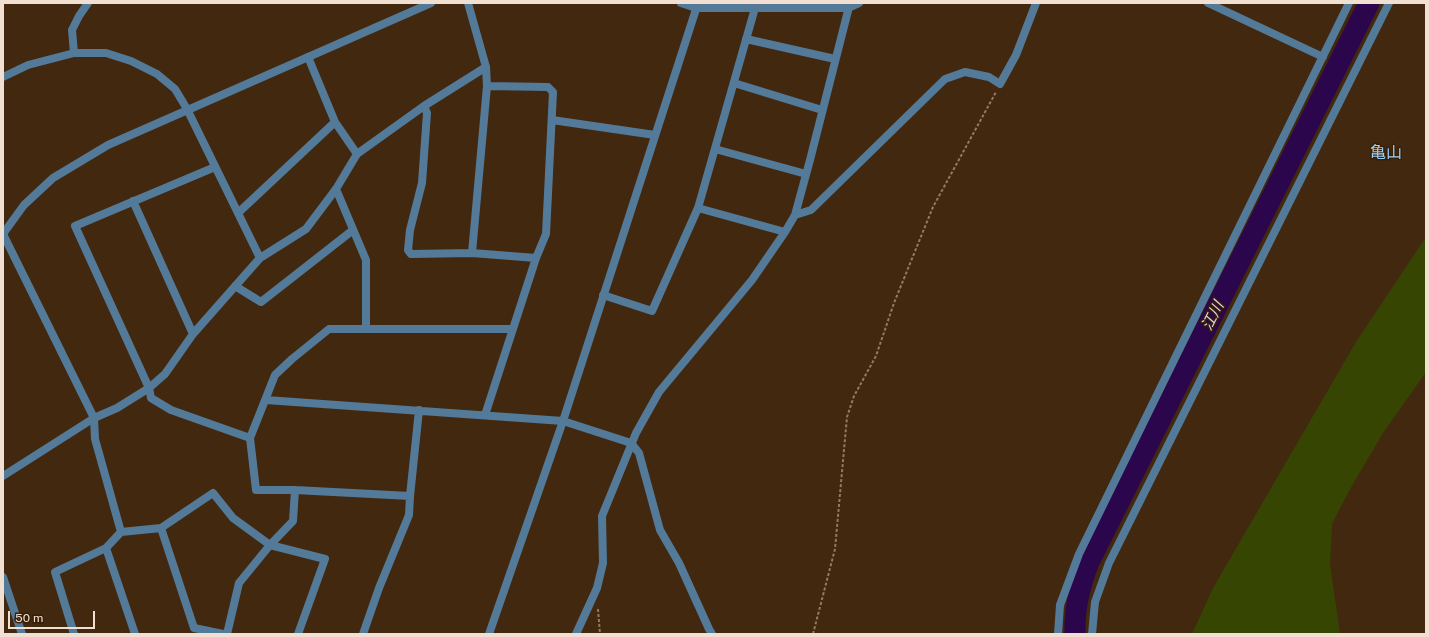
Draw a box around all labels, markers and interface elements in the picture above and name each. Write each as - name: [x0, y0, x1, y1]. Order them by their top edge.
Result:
- district label: 亀山: [1370, 143, 1402, 163]
- water label: 江川: [1198, 299, 1228, 333]
- scale bar: [10, 603, 97, 629]
- text: 50 m: [15, 611, 43, 625]

